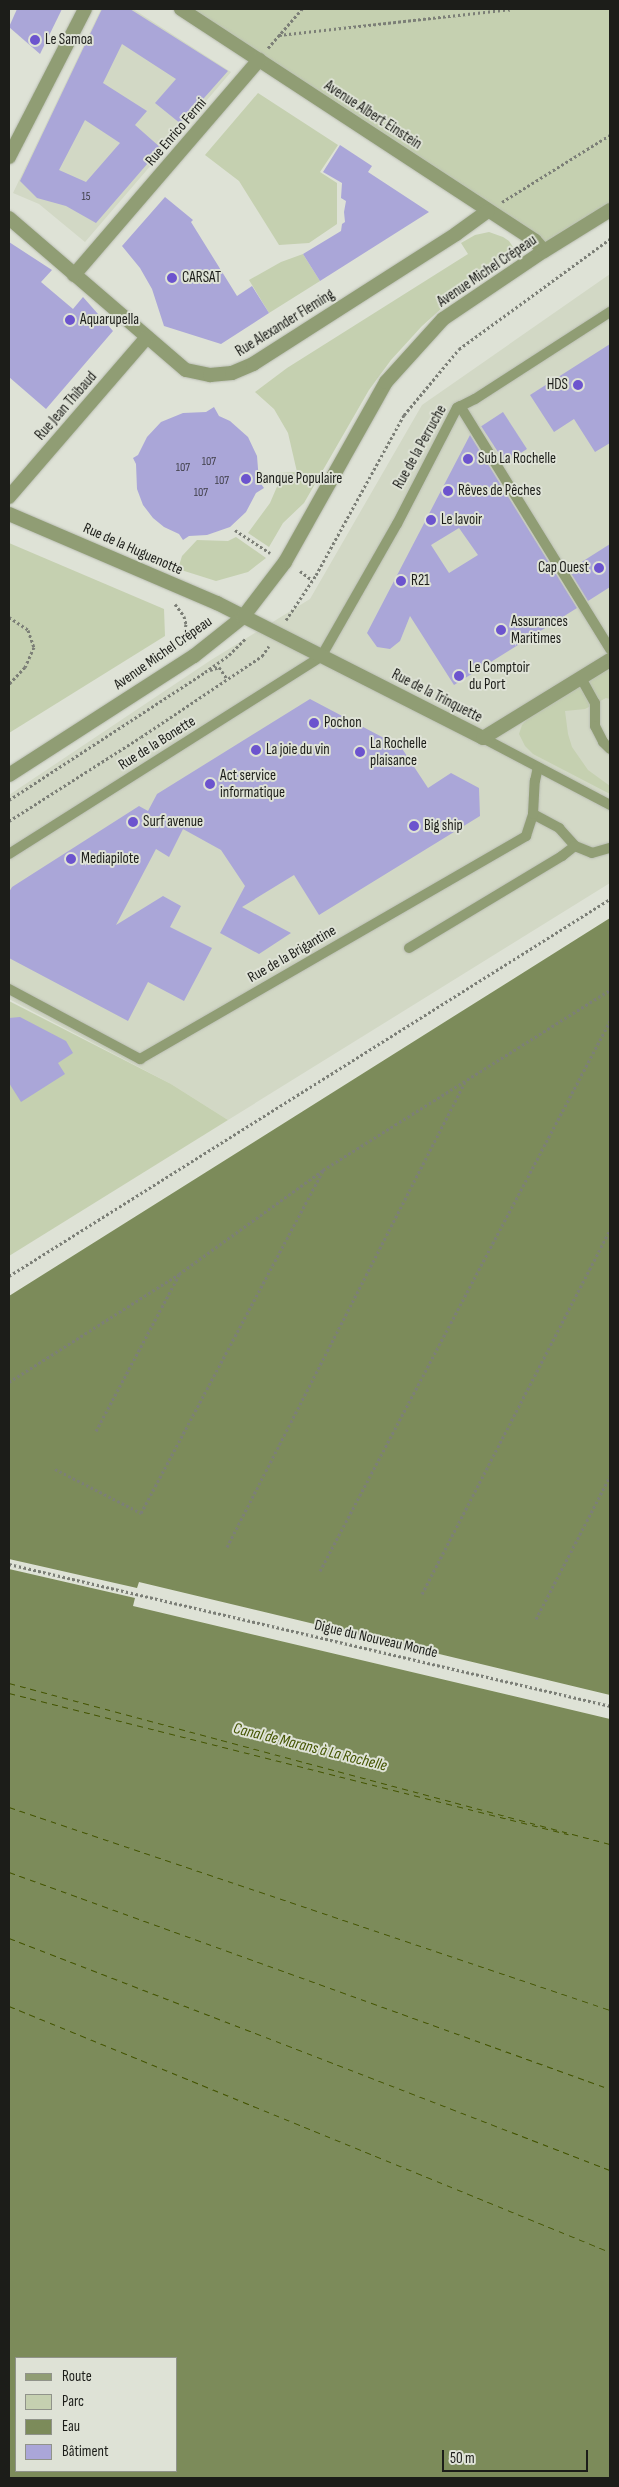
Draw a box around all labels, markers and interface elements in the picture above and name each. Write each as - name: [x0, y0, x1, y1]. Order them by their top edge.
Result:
- place label: Le Samoa: [45, 31, 93, 49]
- marker: Le Samoa: [29, 34, 41, 46]
- street label: Avenue Albert Einstein: [321, 77, 425, 153]
- street label: Rue Enrico Fermi: [142, 94, 210, 170]
- house number: 15: [81, 190, 91, 204]
- street label: Avenue Michel Crépeau: [434, 231, 540, 311]
- place label: CARSAT: [182, 269, 221, 287]
- marker: CARSAT: [166, 272, 178, 284]
- street label: Rue Alexander Fleming: [232, 285, 338, 361]
- place label: Aquarupella: [80, 311, 139, 329]
- marker: Aquarupella: [64, 314, 76, 326]
- street label: Rue Jean Thibaud: [31, 368, 101, 444]
- place label: HDS: [547, 376, 568, 394]
- marker: HDS: [572, 379, 584, 391]
- street label: Rue de la Perruche: [390, 402, 450, 492]
- place label: Sub La Rochelle: [478, 450, 556, 468]
- marker: Sub La Rochelle: [462, 453, 474, 465]
- house number: 107: [202, 455, 216, 469]
- house number: 107: [176, 461, 190, 475]
- place label: Banque Populaire: [256, 470, 342, 488]
- marker: Banque Populaire: [240, 473, 252, 485]
- house number: 107: [215, 474, 229, 488]
- place label: Rêves de Pêches: [458, 482, 541, 500]
- marker: Rêves de Pêches: [442, 485, 454, 497]
- house number: 107: [194, 486, 208, 500]
- place label: Le lavoir: [441, 511, 482, 529]
- marker: Le lavoir: [425, 514, 437, 526]
- street label: Rue de la Huguenotte: [80, 519, 186, 579]
- place label: Cap Ouest: [538, 559, 589, 577]
- marker: Cap Ouest: [593, 562, 605, 574]
- place label: R21: [411, 572, 429, 590]
- marker: R21: [395, 575, 407, 587]
- street label: Avenue Michel Crépeau: [110, 612, 216, 694]
- place label: Assurances Maritimes: [511, 612, 568, 647]
- marker: Assurances Maritimes: [495, 624, 507, 636]
- place label: Le Comptoir du Port: [469, 658, 530, 693]
- street label: Rue de la Trinquette: [389, 665, 485, 727]
- marker: Le Comptoir du Port: [453, 670, 465, 682]
- street label: Rue de la Bonette: [115, 712, 199, 774]
- place label: Pochon: [324, 714, 362, 732]
- marker: Pochon: [308, 717, 320, 729]
- place label: La Rochelle plaisance: [370, 734, 427, 769]
- place label: La joie du vin: [266, 741, 330, 759]
- marker: La joie du vin: [250, 744, 262, 756]
- marker: La Rochelle plaisance: [354, 746, 366, 758]
- place label: Act service informatique: [220, 766, 285, 801]
- marker: Act service informatique: [204, 778, 216, 790]
- place label: Surf avenue: [143, 813, 203, 831]
- marker: Surf avenue: [127, 816, 139, 828]
- place label: Big ship: [424, 817, 463, 835]
- marker: Big ship: [408, 820, 420, 832]
- place label: Mediapilote: [81, 850, 139, 868]
- marker: Mediapilote: [65, 853, 77, 865]
- street label: Rue de la Brigantine: [245, 921, 339, 987]
- street label: Digue du Nouveau Monde: [313, 1616, 439, 1662]
- water label: Canal de Marans à La Rochelle: [231, 1720, 389, 1776]
- legend: [15, 2357, 178, 2472]
- text: Route: [62, 2367, 92, 2386]
- text: Parc: [62, 2392, 84, 2411]
- text: Eau: [62, 2417, 80, 2436]
- scale bar: [444, 2440, 590, 2472]
- text: Bâtiment: [62, 2442, 109, 2461]
- text: 50 m: [450, 2449, 475, 2468]

